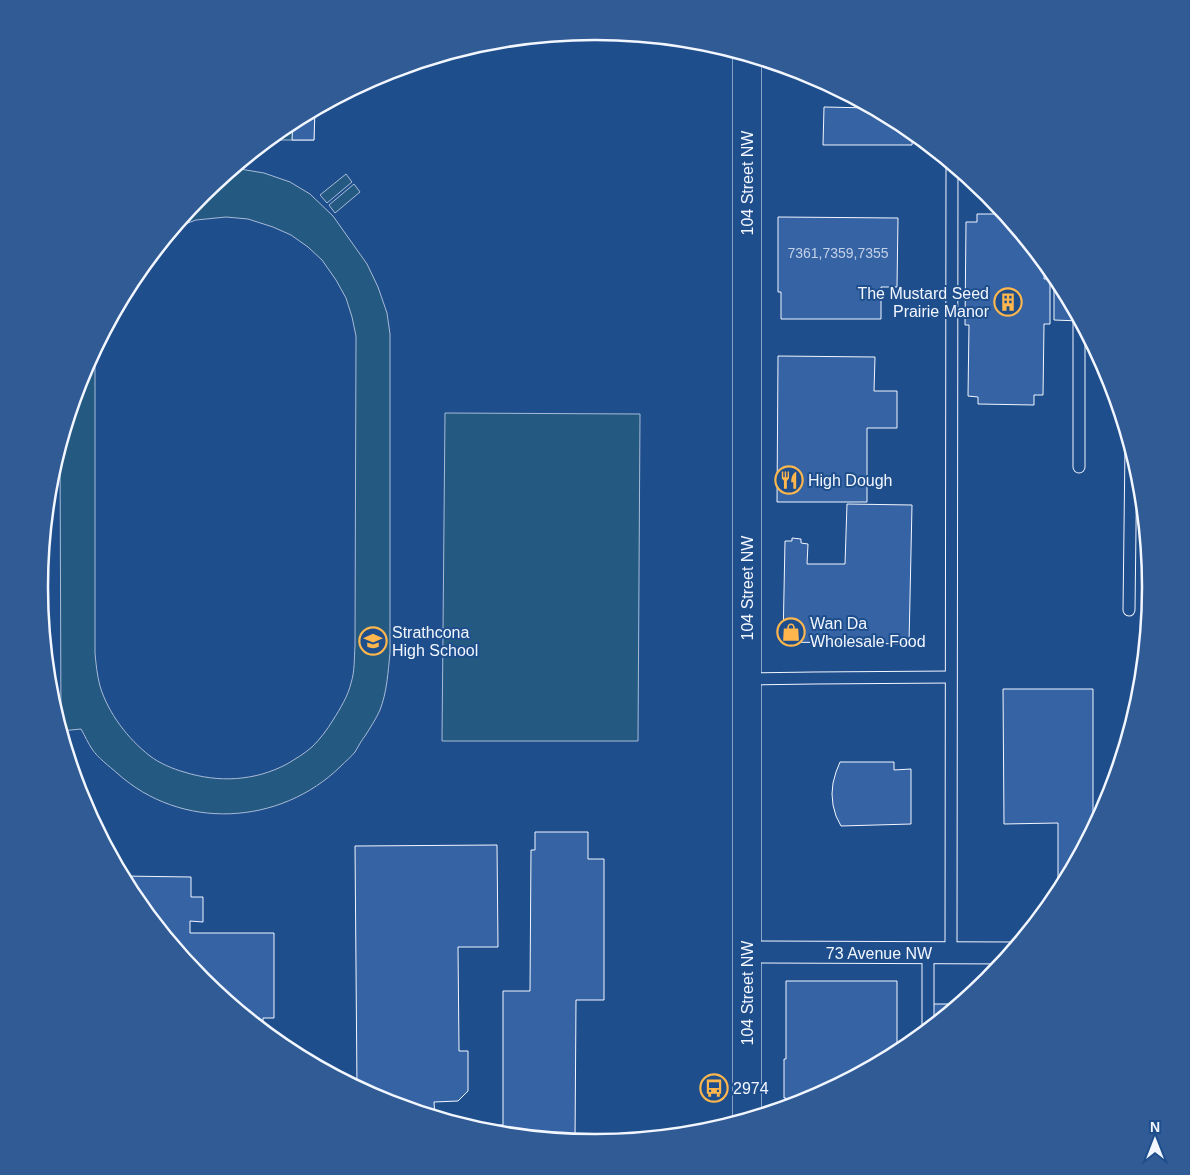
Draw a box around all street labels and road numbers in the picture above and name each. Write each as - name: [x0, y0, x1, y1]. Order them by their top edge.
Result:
- street label: 104 Street NW: [739, 130, 756, 235]
- street label: 104 Street NW: [739, 535, 756, 640]
- street label: 104 Street NW: [739, 940, 756, 1045]
- street label: 73 Avenue NW: [826, 945, 933, 962]

